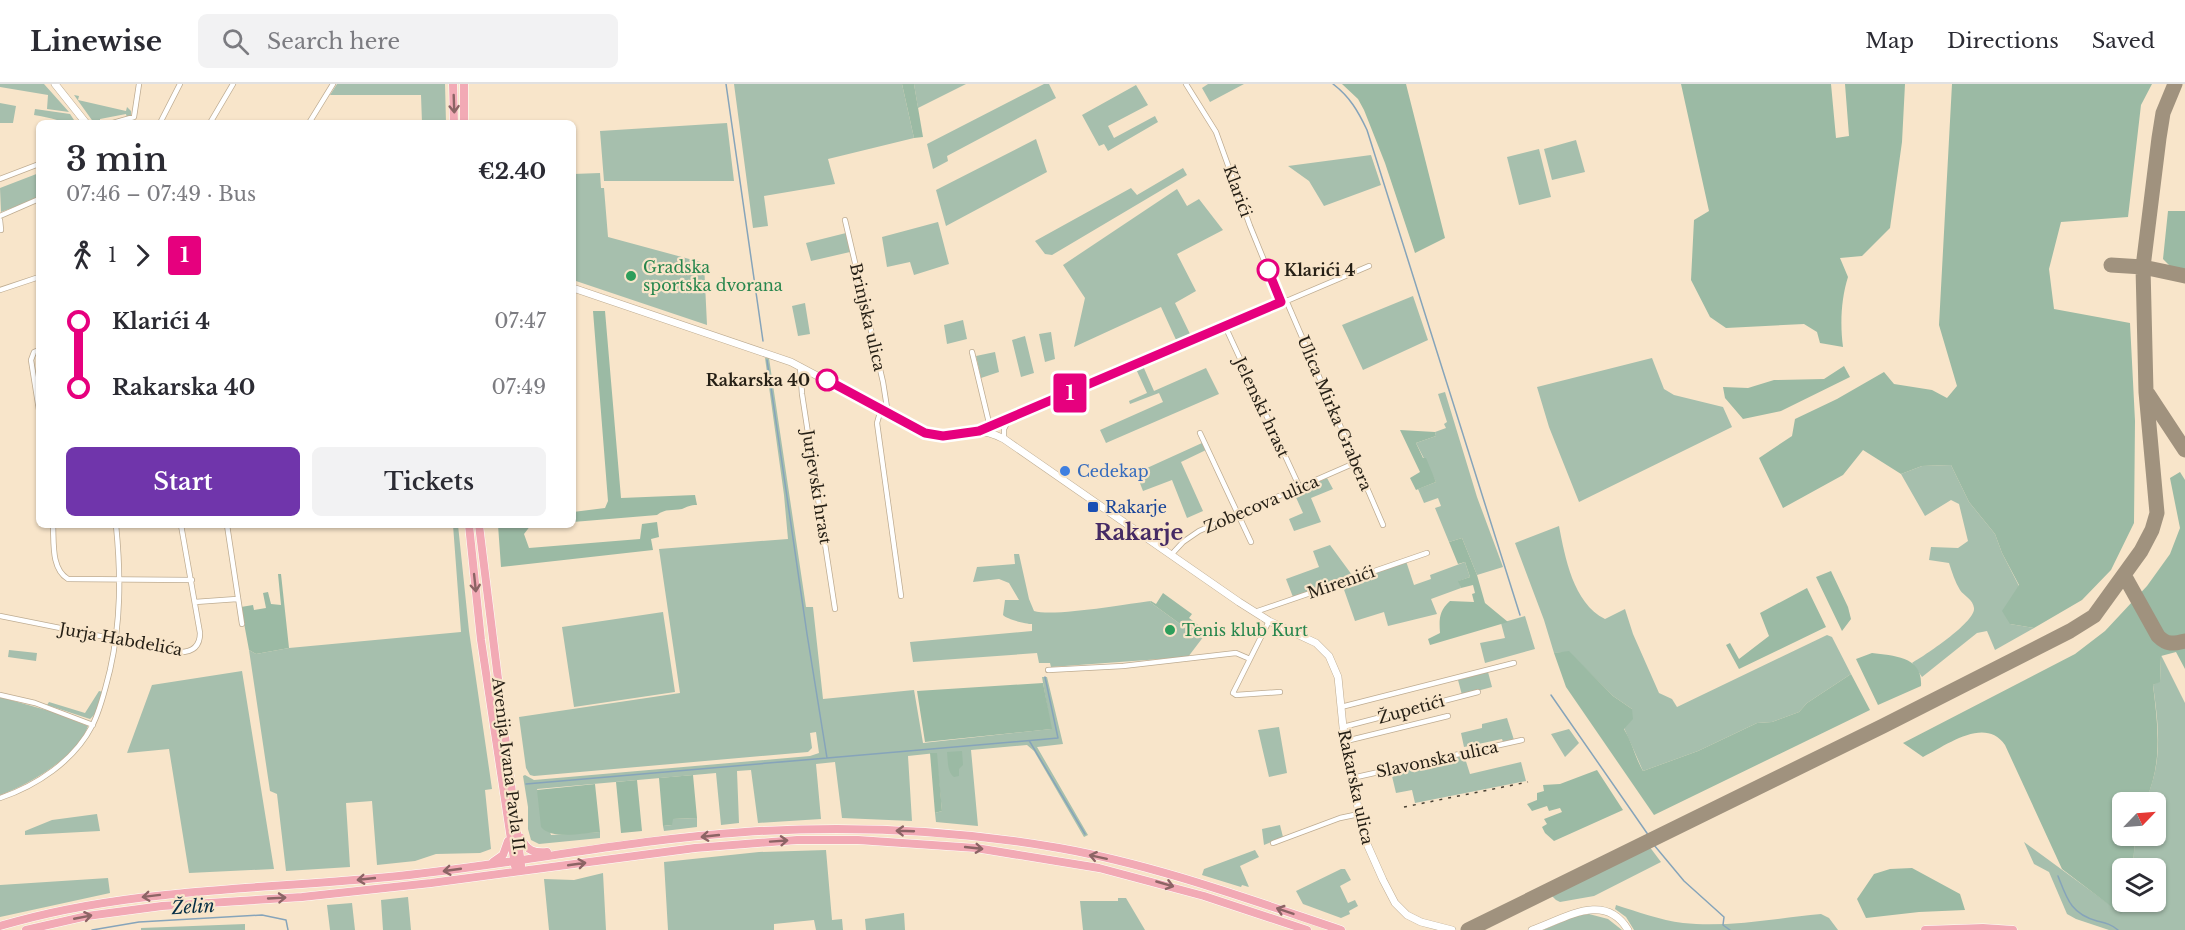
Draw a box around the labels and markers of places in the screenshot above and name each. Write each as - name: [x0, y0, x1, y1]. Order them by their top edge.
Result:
- place label: Gradska sportska dvorana: [643, 257, 783, 295]
- marker: Klarići 4: [1257, 259, 1279, 281]
- place label: Klarići 4: [1284, 260, 1355, 280]
- marker: Gradska sportska dvorana: [624, 269, 638, 283]
- marker: Rakarska 40: [816, 369, 838, 391]
- place label: Rakarska 40: [706, 370, 810, 390]
- place label: Cedekap: [1077, 461, 1149, 481]
- marker: Cedekap: [1058, 464, 1072, 478]
- place label: Rakarje: [1105, 497, 1167, 517]
- marker: Rakarje: [1086, 500, 1100, 514]
- place label: Tenis klub Kurt: [1182, 620, 1308, 640]
- marker: Tenis klub Kurt: [1163, 623, 1177, 637]

